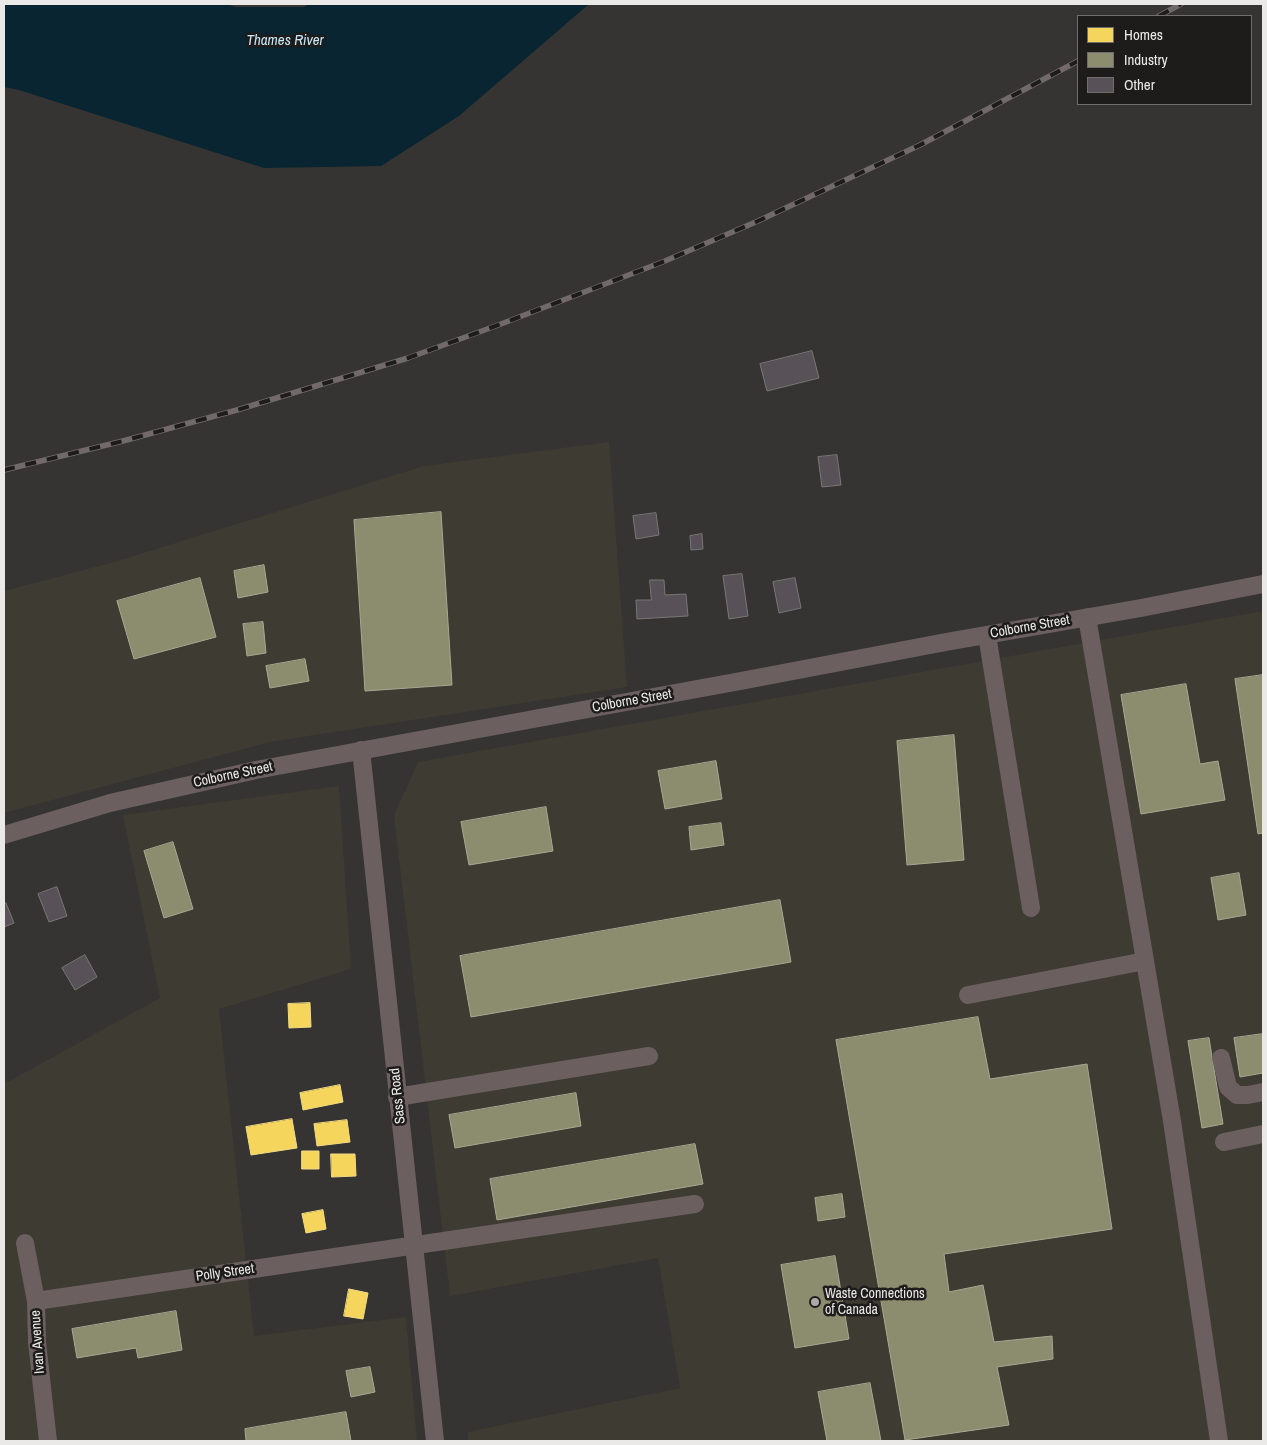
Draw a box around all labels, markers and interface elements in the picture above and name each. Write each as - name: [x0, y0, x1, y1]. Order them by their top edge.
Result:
- legend: [1077, 15, 1252, 105]
- text: Homes: [1124, 24, 1163, 45]
- water label: Thames River: [246, 32, 324, 50]
- text: Industry: [1124, 49, 1168, 70]
- text: Other: [1124, 74, 1155, 95]
- street label: Colborne Street: [989, 612, 1071, 642]
- street label: Colborne Street: [591, 686, 673, 716]
- street label: Colborne Street: [192, 758, 274, 792]
- street label: Sass Road: [387, 1067, 409, 1125]
- street label: Polly Street: [195, 1261, 255, 1285]
- place label: Waste Connections of Canada: [825, 1286, 925, 1318]
- marker: Waste Connections of Canada: [809, 1296, 821, 1308]
- street label: Ivan Avenue: [27, 1310, 49, 1374]

